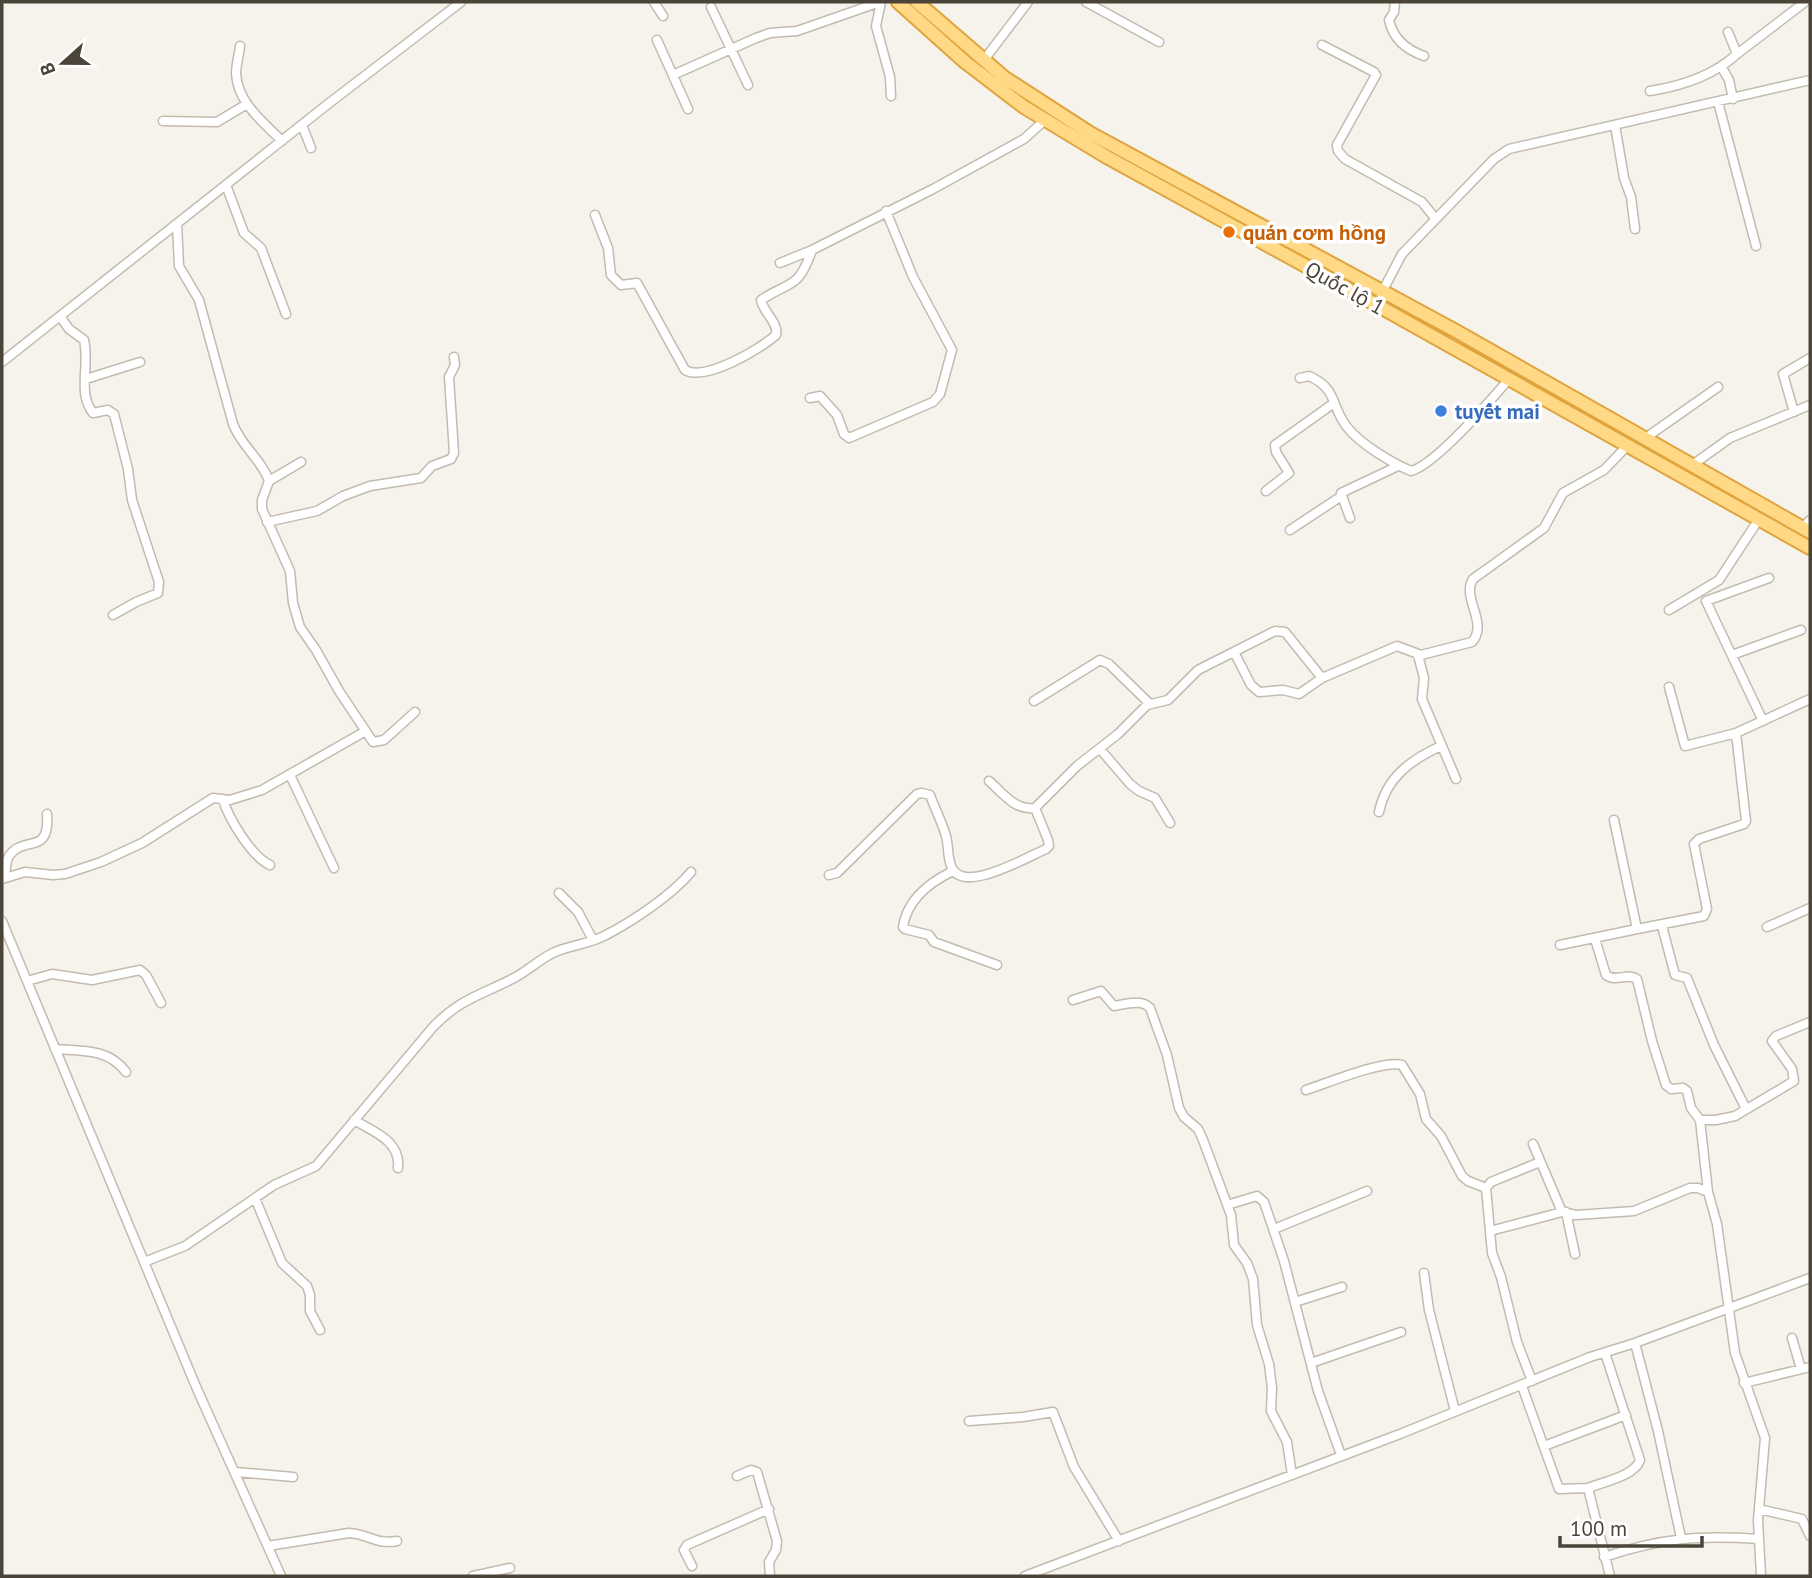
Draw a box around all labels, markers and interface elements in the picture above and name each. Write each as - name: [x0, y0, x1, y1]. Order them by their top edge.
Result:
- north arrow: [28, 28, 98, 98]
- text: B: [34, 60, 60, 79]
- place label: quán cơm hồng: [1243, 219, 1386, 246]
- marker: quán cơm hồng: [1221, 224, 1237, 240]
- street label: Quốc lộ 1: [1301, 255, 1389, 321]
- place label: tuyết mai: [1455, 398, 1540, 425]
- marker: tuyết mai: [1433, 403, 1449, 419]
- scale bar: [1560, 1504, 1702, 1548]
- text: 100 m: [1570, 1515, 1627, 1542]

